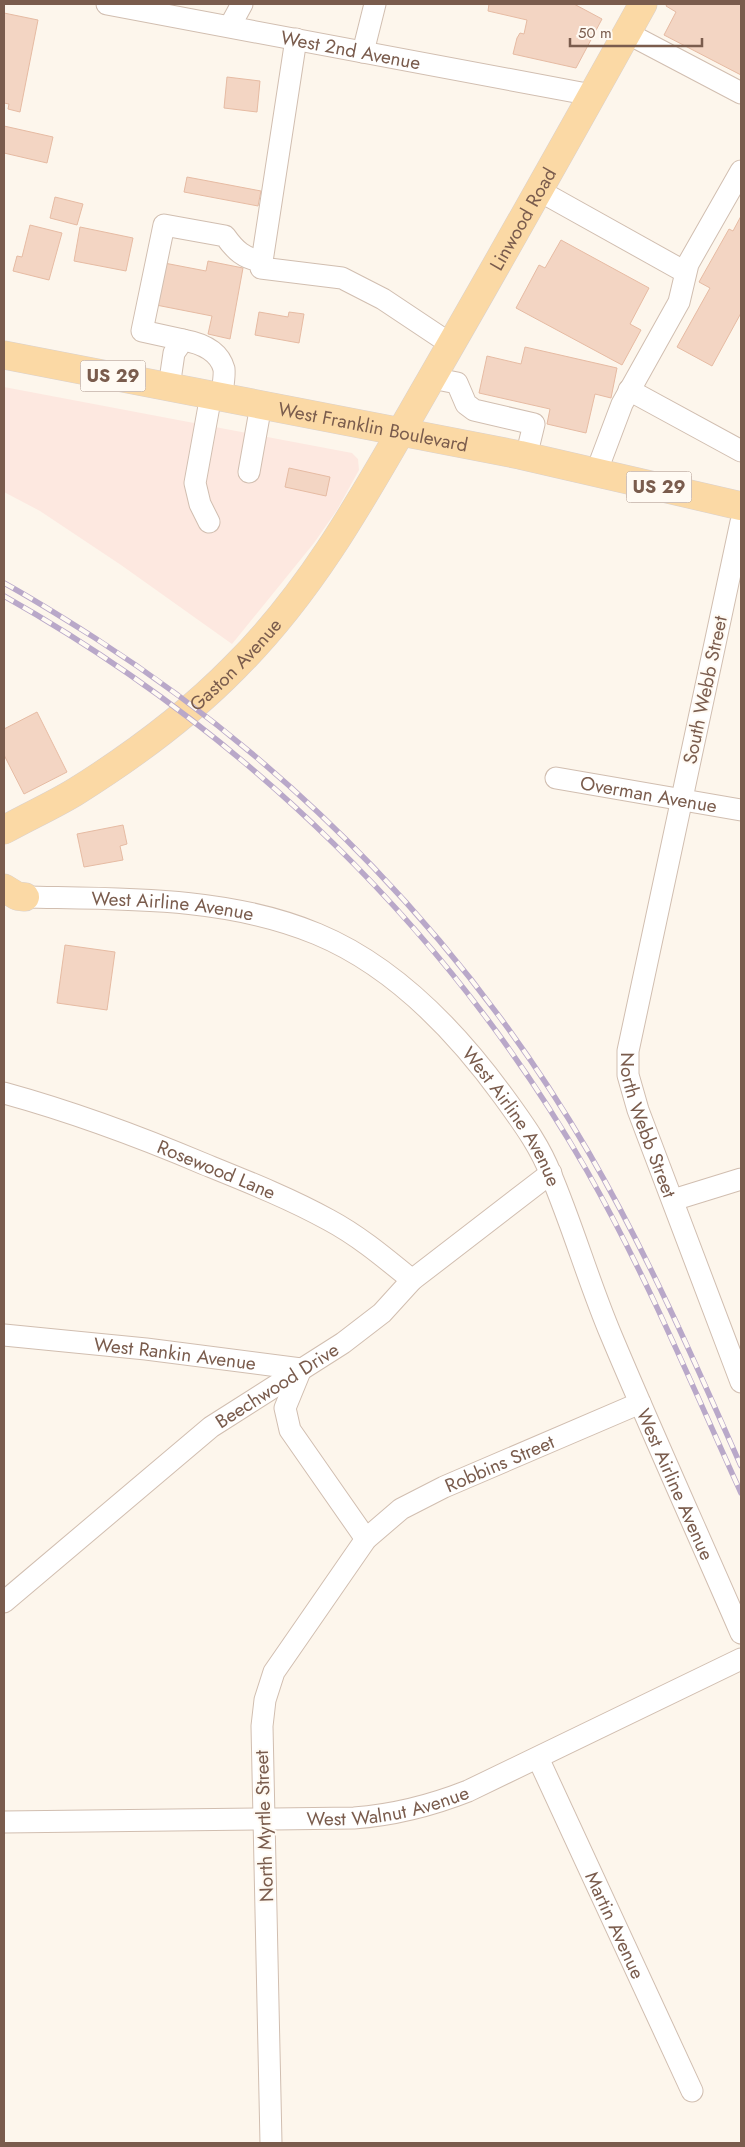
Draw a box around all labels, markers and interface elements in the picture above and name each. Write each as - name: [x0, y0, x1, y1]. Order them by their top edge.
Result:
- scale bar: [570, 15, 702, 47]
- text: 50 m: [578, 22, 612, 44]
- street label: West 2nd Avenue: [279, 23, 423, 76]
- street label: Linwood Road: [483, 162, 562, 275]
- road number: US 29: [80, 361, 146, 392]
- street label: West Franklin Boulevard: [276, 395, 470, 458]
- road number: US 29: [626, 472, 692, 502]
- street label: Gaston Avenue: [183, 612, 288, 717]
- street label: South Webb Street: [676, 613, 734, 767]
- street label: Overman Avenue: [578, 769, 719, 819]
- street label: West Airline Avenue: [91, 885, 257, 927]
- street label: West Airline Avenue: [456, 1041, 568, 1190]
- street label: North Webb Street: [615, 1052, 684, 1202]
- street label: Rosewood Lane: [153, 1133, 280, 1206]
- street label: West Rankin Avenue: [93, 1330, 258, 1377]
- street label: Beechwood Drive: [210, 1336, 344, 1435]
- street label: West Airline Avenue: [630, 1404, 721, 1564]
- street label: Robbins Street: [441, 1428, 559, 1499]
- street label: North Myrtle Street: [248, 1749, 280, 1902]
- street label: West Walnut Avenue: [306, 1778, 473, 1832]
- street label: Martin Avenue: [579, 1867, 652, 1983]

